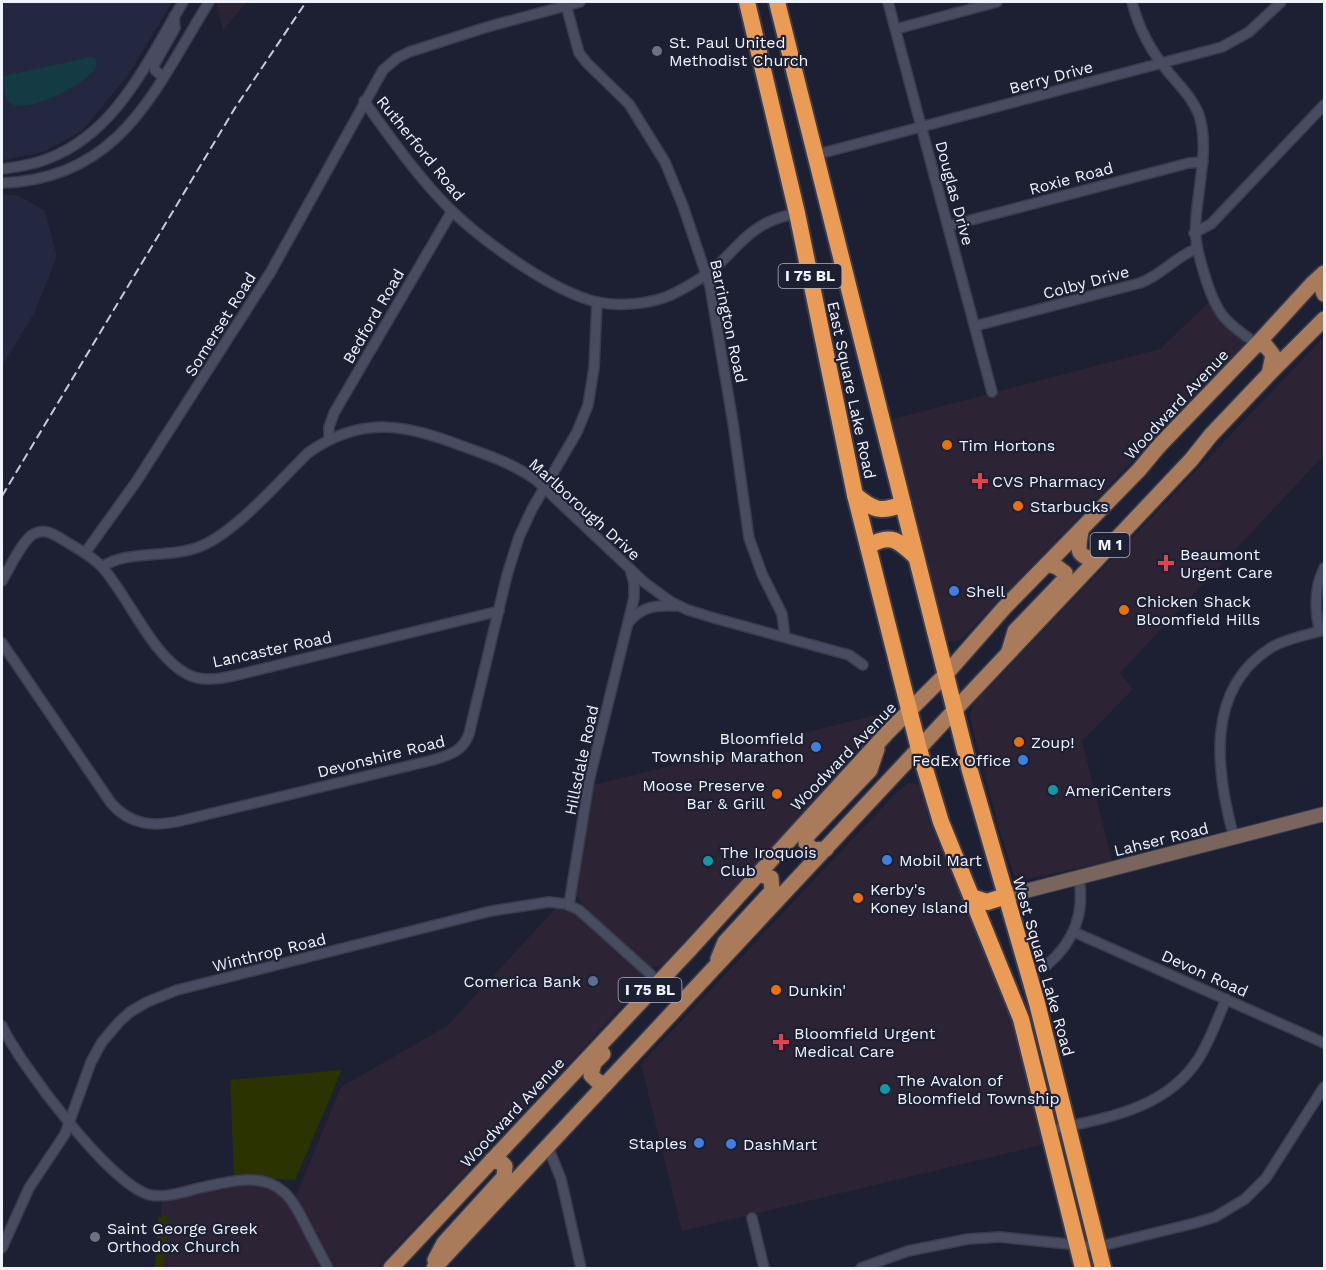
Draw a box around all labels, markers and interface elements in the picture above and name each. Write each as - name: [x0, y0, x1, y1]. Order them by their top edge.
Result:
- place label: St. Paul United Methodist Church: [669, 33, 809, 70]
- marker: St. Paul United Methodist Church: [650, 44, 664, 58]
- street label: Berry Drive: [1007, 57, 1095, 98]
- street label: Rutherford Road: [373, 92, 469, 204]
- street label: Douglas Drive: [931, 139, 978, 247]
- street label: Roxie Road: [1027, 158, 1115, 199]
- street label: Barrington Road: [706, 258, 751, 385]
- street label: Colby Drive: [1041, 262, 1131, 303]
- road number: I 75 BL: [778, 264, 842, 288]
- street label: Bedford Road: [339, 266, 408, 367]
- street label: Somerset Road: [181, 269, 260, 380]
- street label: East Square Lake Road: [823, 300, 880, 481]
- street label: Woodward Avenue: [1120, 345, 1232, 463]
- place label: Tim Hortons: [959, 436, 1055, 455]
- marker: Tim Hortons: [940, 438, 954, 452]
- street label: Marlborough Drive: [525, 454, 644, 564]
- place label: CVS Pharmacy: [992, 472, 1106, 491]
- marker: CVS Pharmacy: [973, 474, 987, 488]
- place label: Starbucks: [1030, 497, 1109, 516]
- marker: Starbucks: [1011, 499, 1025, 513]
- road number: M 1: [1090, 533, 1130, 557]
- place label: Beaumont Urgent Care: [1180, 545, 1273, 582]
- marker: Beaumont Urgent Care: [1157, 554, 1175, 572]
- place label: Shell: [966, 582, 1005, 601]
- marker: Shell: [947, 584, 961, 598]
- place label: Chicken Shack Bloomfield Hills: [1136, 592, 1260, 629]
- marker: Chicken Shack Bloomfield Hills: [1117, 603, 1131, 617]
- street label: Lancaster Road: [211, 628, 334, 671]
- street label: Woodward Avenue: [786, 698, 900, 815]
- street label: Hillsdale Road: [561, 703, 602, 817]
- place label: Bloomfield Township Marathon: [652, 729, 804, 766]
- street label: Devonshire Road: [315, 731, 447, 782]
- place label: Zoup!: [1031, 733, 1075, 752]
- marker: Zoup!: [1012, 735, 1026, 749]
- marker: Bloomfield Township Marathon: [809, 740, 823, 754]
- place label: FedEx Office: [912, 751, 1011, 770]
- marker: FedEx Office: [1016, 753, 1030, 767]
- place label: Moose Preserve Bar & Grill: [642, 776, 765, 813]
- place label: AmeriCenters: [1065, 781, 1171, 800]
- marker: AmeriCenters: [1046, 783, 1060, 797]
- marker: Moose Preserve Bar & Grill: [770, 787, 784, 801]
- street label: Lahser Road: [1112, 819, 1210, 860]
- place label: The Iroquois Club: [720, 843, 817, 880]
- place label: Mobil Mart: [899, 851, 982, 870]
- marker: Mobil Mart: [880, 853, 894, 867]
- marker: The Iroquois Club: [701, 854, 715, 868]
- street label: West Square Lake Road: [1009, 874, 1078, 1058]
- place label: Kerby's Koney Island: [870, 880, 968, 917]
- marker: Kerby's Koney Island: [851, 891, 865, 905]
- street label: Winthrop Road: [210, 929, 328, 976]
- street label: Devon Road: [1159, 946, 1251, 1001]
- place label: Comerica Bank: [464, 972, 581, 991]
- marker: Comerica Bank: [586, 974, 600, 988]
- road number: I 75 BL: [618, 978, 682, 1002]
- place label: Dunkin': [788, 981, 846, 1000]
- marker: Dunkin': [769, 983, 783, 997]
- place label: Bloomfield Urgent Medical Care: [794, 1024, 936, 1061]
- marker: Bloomfield Urgent Medical Care: [772, 1033, 790, 1051]
- street label: Woodward Avenue: [456, 1053, 568, 1171]
- place label: The Avalon of Bloomfield Township: [897, 1071, 1060, 1108]
- marker: The Avalon of Bloomfield Township: [878, 1082, 892, 1096]
- place label: Staples: [628, 1134, 687, 1153]
- place label: DashMart: [743, 1135, 818, 1154]
- marker: Staples: [692, 1136, 706, 1150]
- marker: DashMart: [724, 1137, 738, 1151]
- place label: Saint George Greek Orthodox Church: [107, 1219, 258, 1256]
- marker: Saint George Greek Orthodox Church: [88, 1230, 102, 1244]

